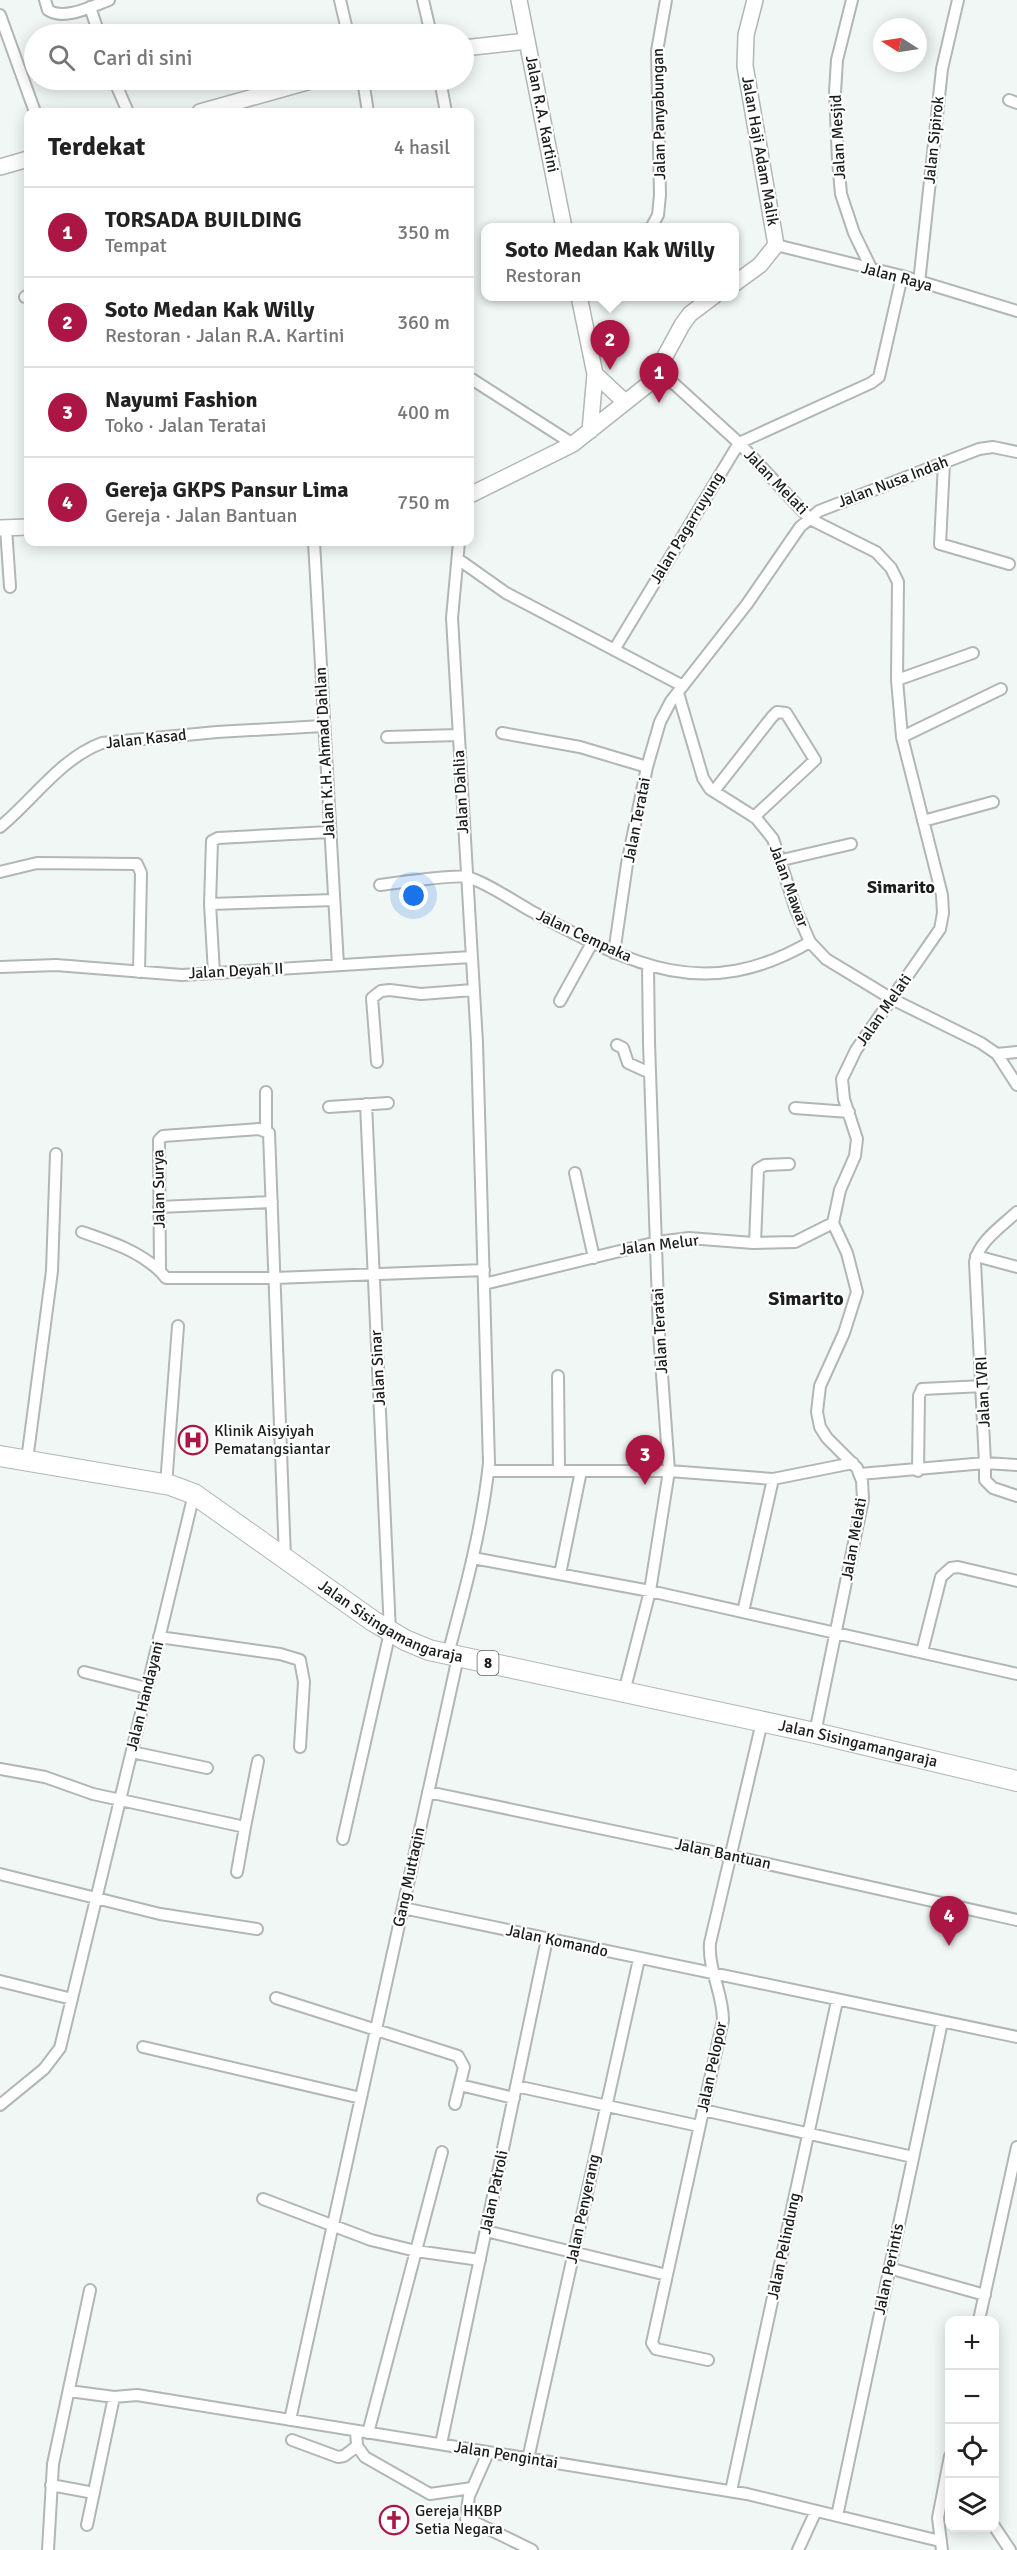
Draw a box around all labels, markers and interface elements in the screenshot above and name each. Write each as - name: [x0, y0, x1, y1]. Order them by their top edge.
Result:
- north arrow: [873, 18, 927, 72]
- search box: [24, 24, 474, 90]
- icon: search: [45, 41, 78, 74]
- text: Cari di sini: [93, 44, 193, 71]
- street label: Jalan Panyabungan: [648, 48, 670, 180]
- street label: Jalan R.A. Kartini: [521, 54, 563, 174]
- street label: Jalan Haji Adam Malik: [737, 75, 783, 227]
- street label: Jalan Mesjid: [826, 94, 850, 180]
- street label: Jalan Sipirok: [919, 95, 949, 185]
- text: Terdekat: [48, 131, 145, 163]
- text: 4 hasil: [394, 135, 450, 160]
- text: TORSADA BUILDING: [105, 206, 302, 233]
- text: 1: [62, 220, 73, 245]
- text: 350 m: [397, 220, 450, 245]
- popup: [481, 223, 739, 301]
- text: Tempat: [105, 233, 167, 258]
- text: Soto Medan Kak Willy: [505, 236, 715, 263]
- street label: Jalan Raya: [859, 258, 935, 296]
- text: Restoran: [505, 263, 581, 288]
- text: Soto Medan Kak Willy: [105, 296, 314, 323]
- text: 2: [62, 310, 73, 335]
- text: 360 m: [397, 310, 450, 335]
- pin: 2: [590, 320, 630, 370]
- text: Restoran · Jalan R.A. Kartini: [105, 323, 344, 348]
- pin: 1: [640, 354, 678, 403]
- text: Nayumi Fashion: [105, 386, 257, 413]
- text: 3: [62, 400, 73, 425]
- text: 400 m: [397, 400, 450, 425]
- text: Toko · Jalan Teratai: [105, 413, 266, 438]
- street label: Jalan Melati: [740, 445, 812, 519]
- street label: Jalan Nusa Indah: [835, 452, 951, 512]
- street label: Jalan Pagarruyung: [646, 468, 728, 588]
- text: Gereja GKPS Pansur Lima: [105, 476, 349, 503]
- text: 4: [62, 490, 73, 515]
- text: 750 m: [397, 490, 450, 515]
- text: Gereja · Jalan Bantuan: [105, 503, 298, 528]
- street label: Jalan K.H. Ahmad Dahlan: [311, 667, 339, 839]
- street label: Jalan Kasad: [105, 725, 187, 753]
- street label: Jalan Dahlia: [449, 750, 473, 834]
- street label: Jalan Teratai: [619, 776, 655, 864]
- street label: Jalan Mawar: [765, 842, 813, 930]
- district label: Simarito: [867, 876, 935, 898]
- your location: [399, 881, 428, 910]
- street label: Jalan Cempaka: [533, 905, 635, 967]
- street label: Jalan Deyah II: [188, 959, 284, 983]
- street label: Jalan Melati: [852, 970, 916, 1050]
- street label: Jalan Surya: [148, 1149, 170, 1229]
- street label: Jalan Melur: [618, 1230, 700, 1260]
- district label: Simarito: [768, 1286, 844, 1311]
- street label: Jalan Teratai: [648, 1287, 672, 1375]
- street label: Jalan Sinar: [366, 1329, 390, 1406]
- street label: Jalan TVRI: [971, 1356, 995, 1428]
- place label: Klinik Aisyiyah Pematangsiantar: [214, 1421, 330, 1459]
- hospital icon: Klinik Aisyiyah Pematangsiantar: [177, 1424, 209, 1456]
- pin: 3: [626, 1436, 664, 1485]
- street label: Jalan Melati: [837, 1496, 871, 1582]
- street label: Jalan Sisingamangaraja: [314, 1575, 465, 1667]
- street label: Jalan Handayani: [122, 1639, 168, 1753]
- road number: 8: [478, 1651, 498, 1675]
- street label: Jalan Sisingamangaraja: [777, 1715, 940, 1772]
- street label: Gang Muttaqin: [389, 1825, 429, 1929]
- street label: Jalan Bantuan: [673, 1834, 773, 1874]
- pin: 4: [930, 1896, 968, 1946]
- street label: Jalan Komando: [504, 1920, 610, 1962]
- street label: Jalan Pelopor: [693, 2020, 731, 2114]
- street label: Jalan Patroli: [475, 2148, 513, 2236]
- street label: Jalan Penyerang: [562, 2152, 604, 2266]
- street label: Jalan Pelindung: [763, 2191, 805, 2301]
- street label: Jalan Perintis: [870, 2221, 908, 2317]
- map controls: [945, 2316, 999, 2532]
- button: +: [945, 2316, 999, 2370]
- button: −: [945, 2370, 999, 2424]
- button: locate: [945, 2424, 999, 2478]
- street label: Jalan Pengintai: [453, 2437, 559, 2473]
- button: layers: [945, 2478, 999, 2532]
- place label: Gereja HKBP Setia Negara: [415, 2501, 503, 2539]
- church icon: Gereja HKBP Setia Negara: [378, 2504, 410, 2536]

